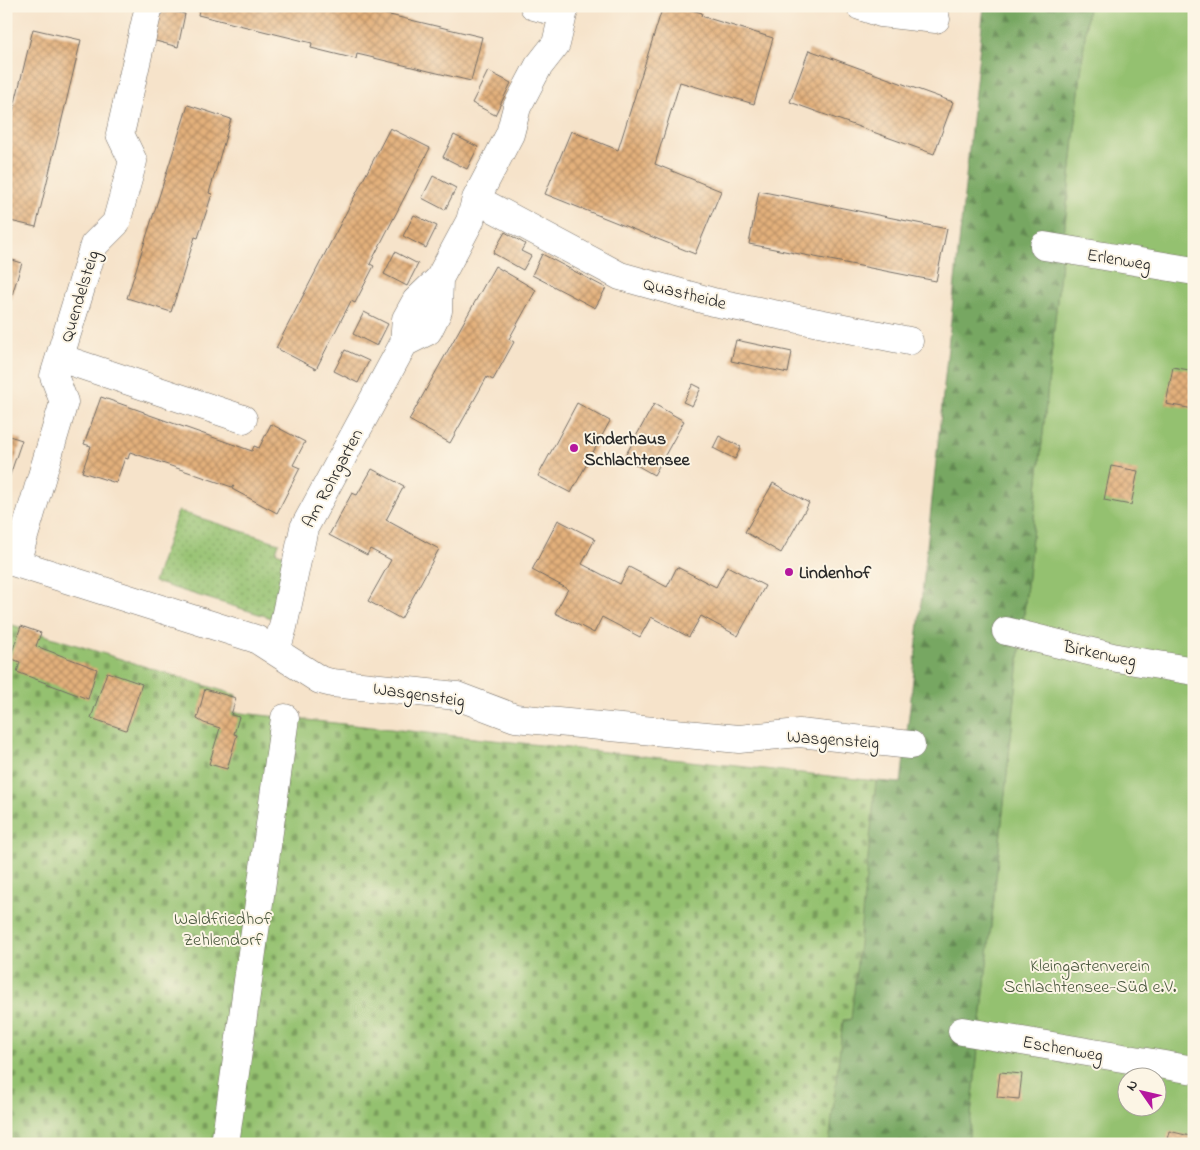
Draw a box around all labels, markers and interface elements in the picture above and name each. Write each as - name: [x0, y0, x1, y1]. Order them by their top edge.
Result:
- street label: Erlenweg: [1085, 243, 1153, 280]
- street label: Quendelsteig: [55, 248, 108, 346]
- street label: Quastheide: [640, 272, 730, 318]
- street label: Am Rohrgarten: [297, 425, 372, 534]
- place label: Kinderhaus Schlachtensee: [584, 427, 691, 474]
- marker: Kinderhaus Schlachtensee: [568, 442, 580, 454]
- place label: Lindenhof: [799, 561, 872, 587]
- marker: Lindenhof: [783, 566, 795, 578]
- street label: Birkenweg: [1060, 634, 1138, 676]
- street label: Wasgensteig: [371, 677, 466, 716]
- street label: Wasgensteig: [786, 725, 880, 758]
- park label: Waldfriedhof Zehlendorf: [174, 907, 273, 954]
- park label: Kleingartenverein Schlachtensee-Süd e.V.: [1004, 954, 1177, 1001]
- street label: Eschenweg: [1020, 1030, 1105, 1071]
- north arrow: [1118, 1068, 1168, 1118]
- text: N: [1121, 1076, 1144, 1095]

